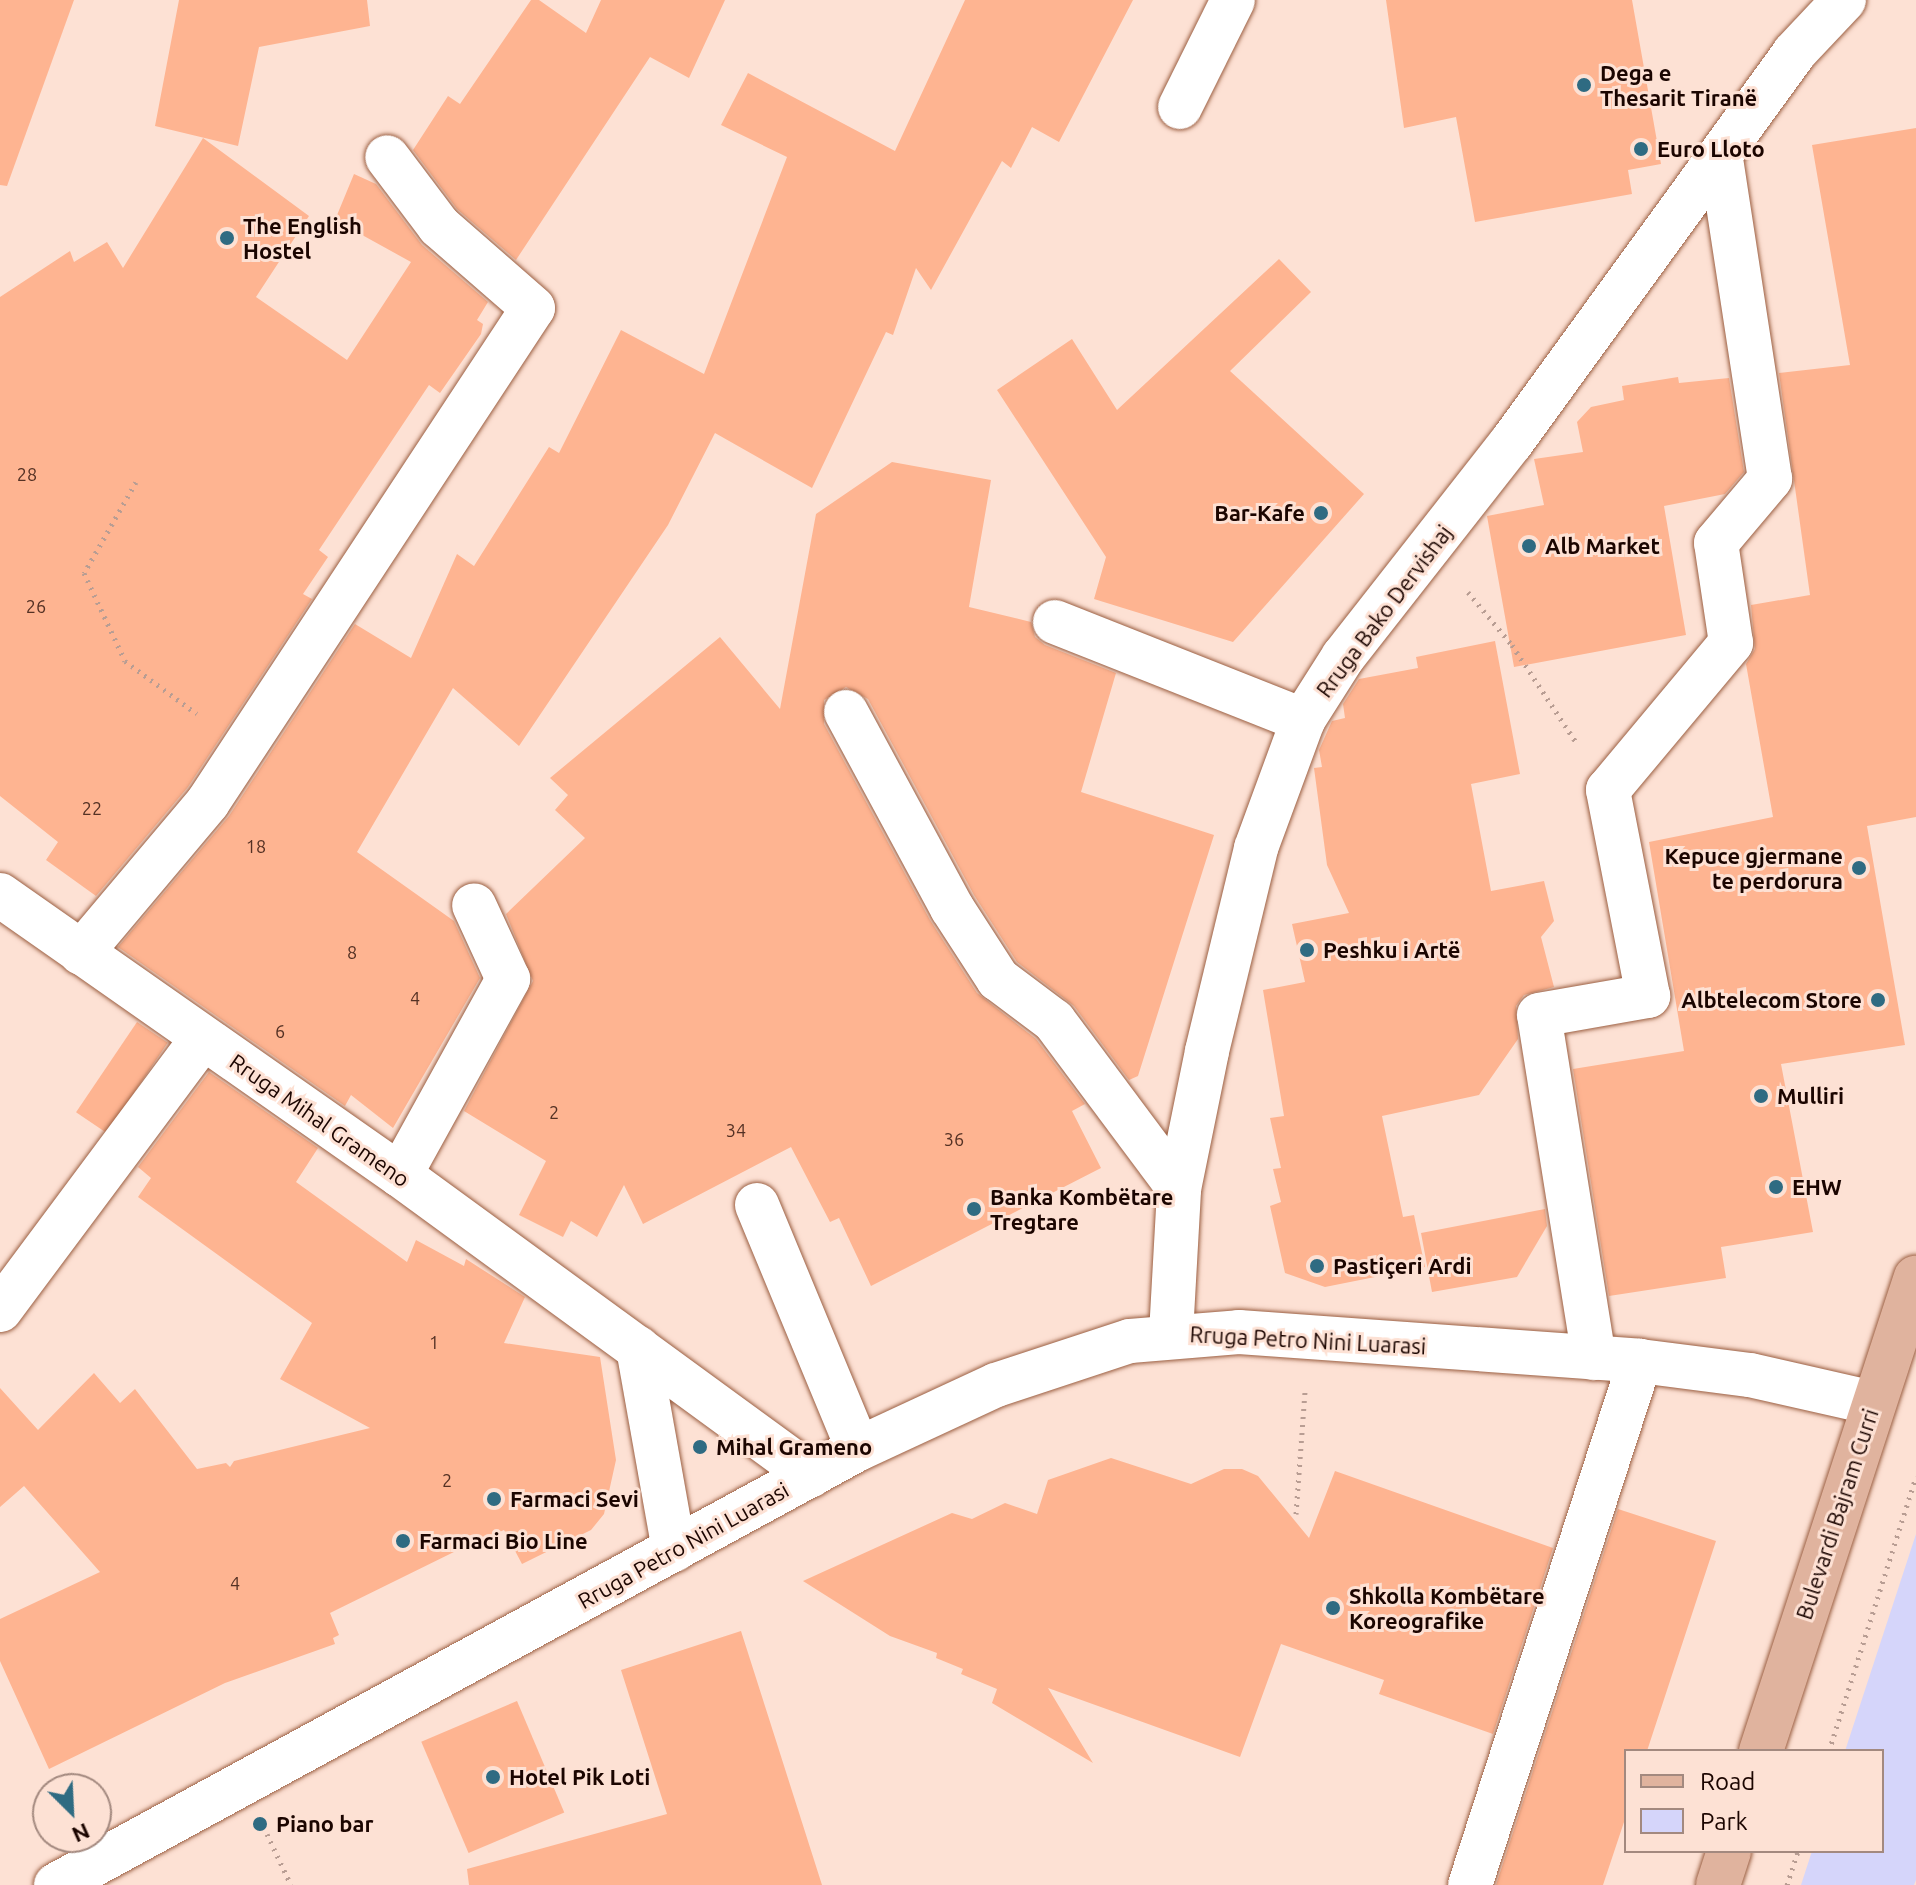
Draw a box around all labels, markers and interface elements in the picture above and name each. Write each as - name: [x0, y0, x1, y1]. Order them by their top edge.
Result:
- place label: Dega e Thesarit Tiranë: [1600, 59, 1757, 110]
- marker: Dega e Thesarit Tiranë: [1575, 76, 1593, 94]
- place label: Euro Lloto: [1657, 136, 1765, 162]
- marker: Euro Lloto: [1632, 140, 1650, 158]
- place label: The English Hostel: [243, 212, 362, 264]
- marker: The English Hostel: [218, 229, 236, 247]
- house number: 28: [17, 463, 37, 485]
- place label: Bar-Kafe: [1214, 500, 1305, 526]
- marker: Bar-Kafe: [1312, 504, 1330, 522]
- street label: Rruga Bako Dervishaj: [1311, 520, 1457, 702]
- place label: Alb Market: [1545, 533, 1660, 559]
- marker: Alb Market: [1520, 537, 1538, 555]
- house number: 26: [26, 595, 46, 617]
- house number: 22: [82, 797, 102, 819]
- house number: 18: [246, 835, 266, 857]
- place label: Kepuce gjermane te perdorura: [1664, 842, 1843, 894]
- marker: Kepuce gjermane te perdorura: [1850, 859, 1868, 877]
- place label: Peshku i Artë: [1323, 937, 1460, 963]
- house number: 8: [347, 941, 357, 963]
- marker: Peshku i Artë: [1298, 941, 1316, 959]
- house number: 4: [410, 987, 420, 1009]
- place label: Albtelecom Store: [1681, 987, 1862, 1013]
- marker: Albtelecom Store: [1869, 991, 1887, 1009]
- house number: 6: [275, 1020, 285, 1042]
- street label: Rruga Mihal Grameno: [225, 1048, 415, 1192]
- place label: Mulliri: [1777, 1083, 1844, 1109]
- marker: Mulliri: [1752, 1087, 1770, 1105]
- house number: 2: [549, 1101, 559, 1123]
- house number: 34: [726, 1119, 746, 1141]
- house number: 36: [944, 1128, 964, 1150]
- place label: EHW: [1792, 1174, 1842, 1200]
- marker: EHW: [1767, 1178, 1785, 1196]
- place label: Banka Kombëtare Tregtare: [990, 1183, 1173, 1234]
- marker: Banka Kombëtare Tregtare: [965, 1200, 983, 1218]
- place label: Pastiçeri Ardi: [1333, 1253, 1472, 1279]
- marker: Pastiçeri Ardi: [1308, 1257, 1326, 1275]
- street label: Rruga Petro Nini Luarasi: [1189, 1321, 1427, 1359]
- house number: 1: [429, 1331, 439, 1353]
- street label: Bulevardi Bajram Curri: [1790, 1405, 1884, 1623]
- place label: Mihal Grameno: [716, 1434, 872, 1460]
- marker: Mihal Grameno: [691, 1438, 709, 1456]
- house number: 2: [442, 1469, 452, 1491]
- street label: Rruga Petro Nini Luarasi: [573, 1476, 793, 1614]
- place label: Farmaci Sevi: [510, 1486, 639, 1512]
- marker: Farmaci Sevi: [485, 1490, 503, 1508]
- place label: Farmaci Bio Line: [419, 1528, 588, 1554]
- marker: Farmaci Bio Line: [394, 1532, 412, 1550]
- house number: 4: [230, 1572, 240, 1594]
- place label: Shkolla Kombëtare Koreografike: [1349, 1582, 1545, 1634]
- marker: Shkolla Kombëtare Koreografike: [1324, 1599, 1342, 1617]
- legend: [1624, 1749, 1884, 1853]
- place label: Hotel Pik Loti: [509, 1764, 650, 1790]
- marker: Hotel Pik Loti: [484, 1768, 502, 1786]
- text: Road: [1700, 1768, 1755, 1795]
- north arrow: [32, 1773, 112, 1853]
- text: Park: [1700, 1808, 1748, 1835]
- place label: Piano bar: [276, 1811, 373, 1837]
- marker: Piano bar: [251, 1815, 269, 1833]
- text: N: [69, 1819, 94, 1848]

